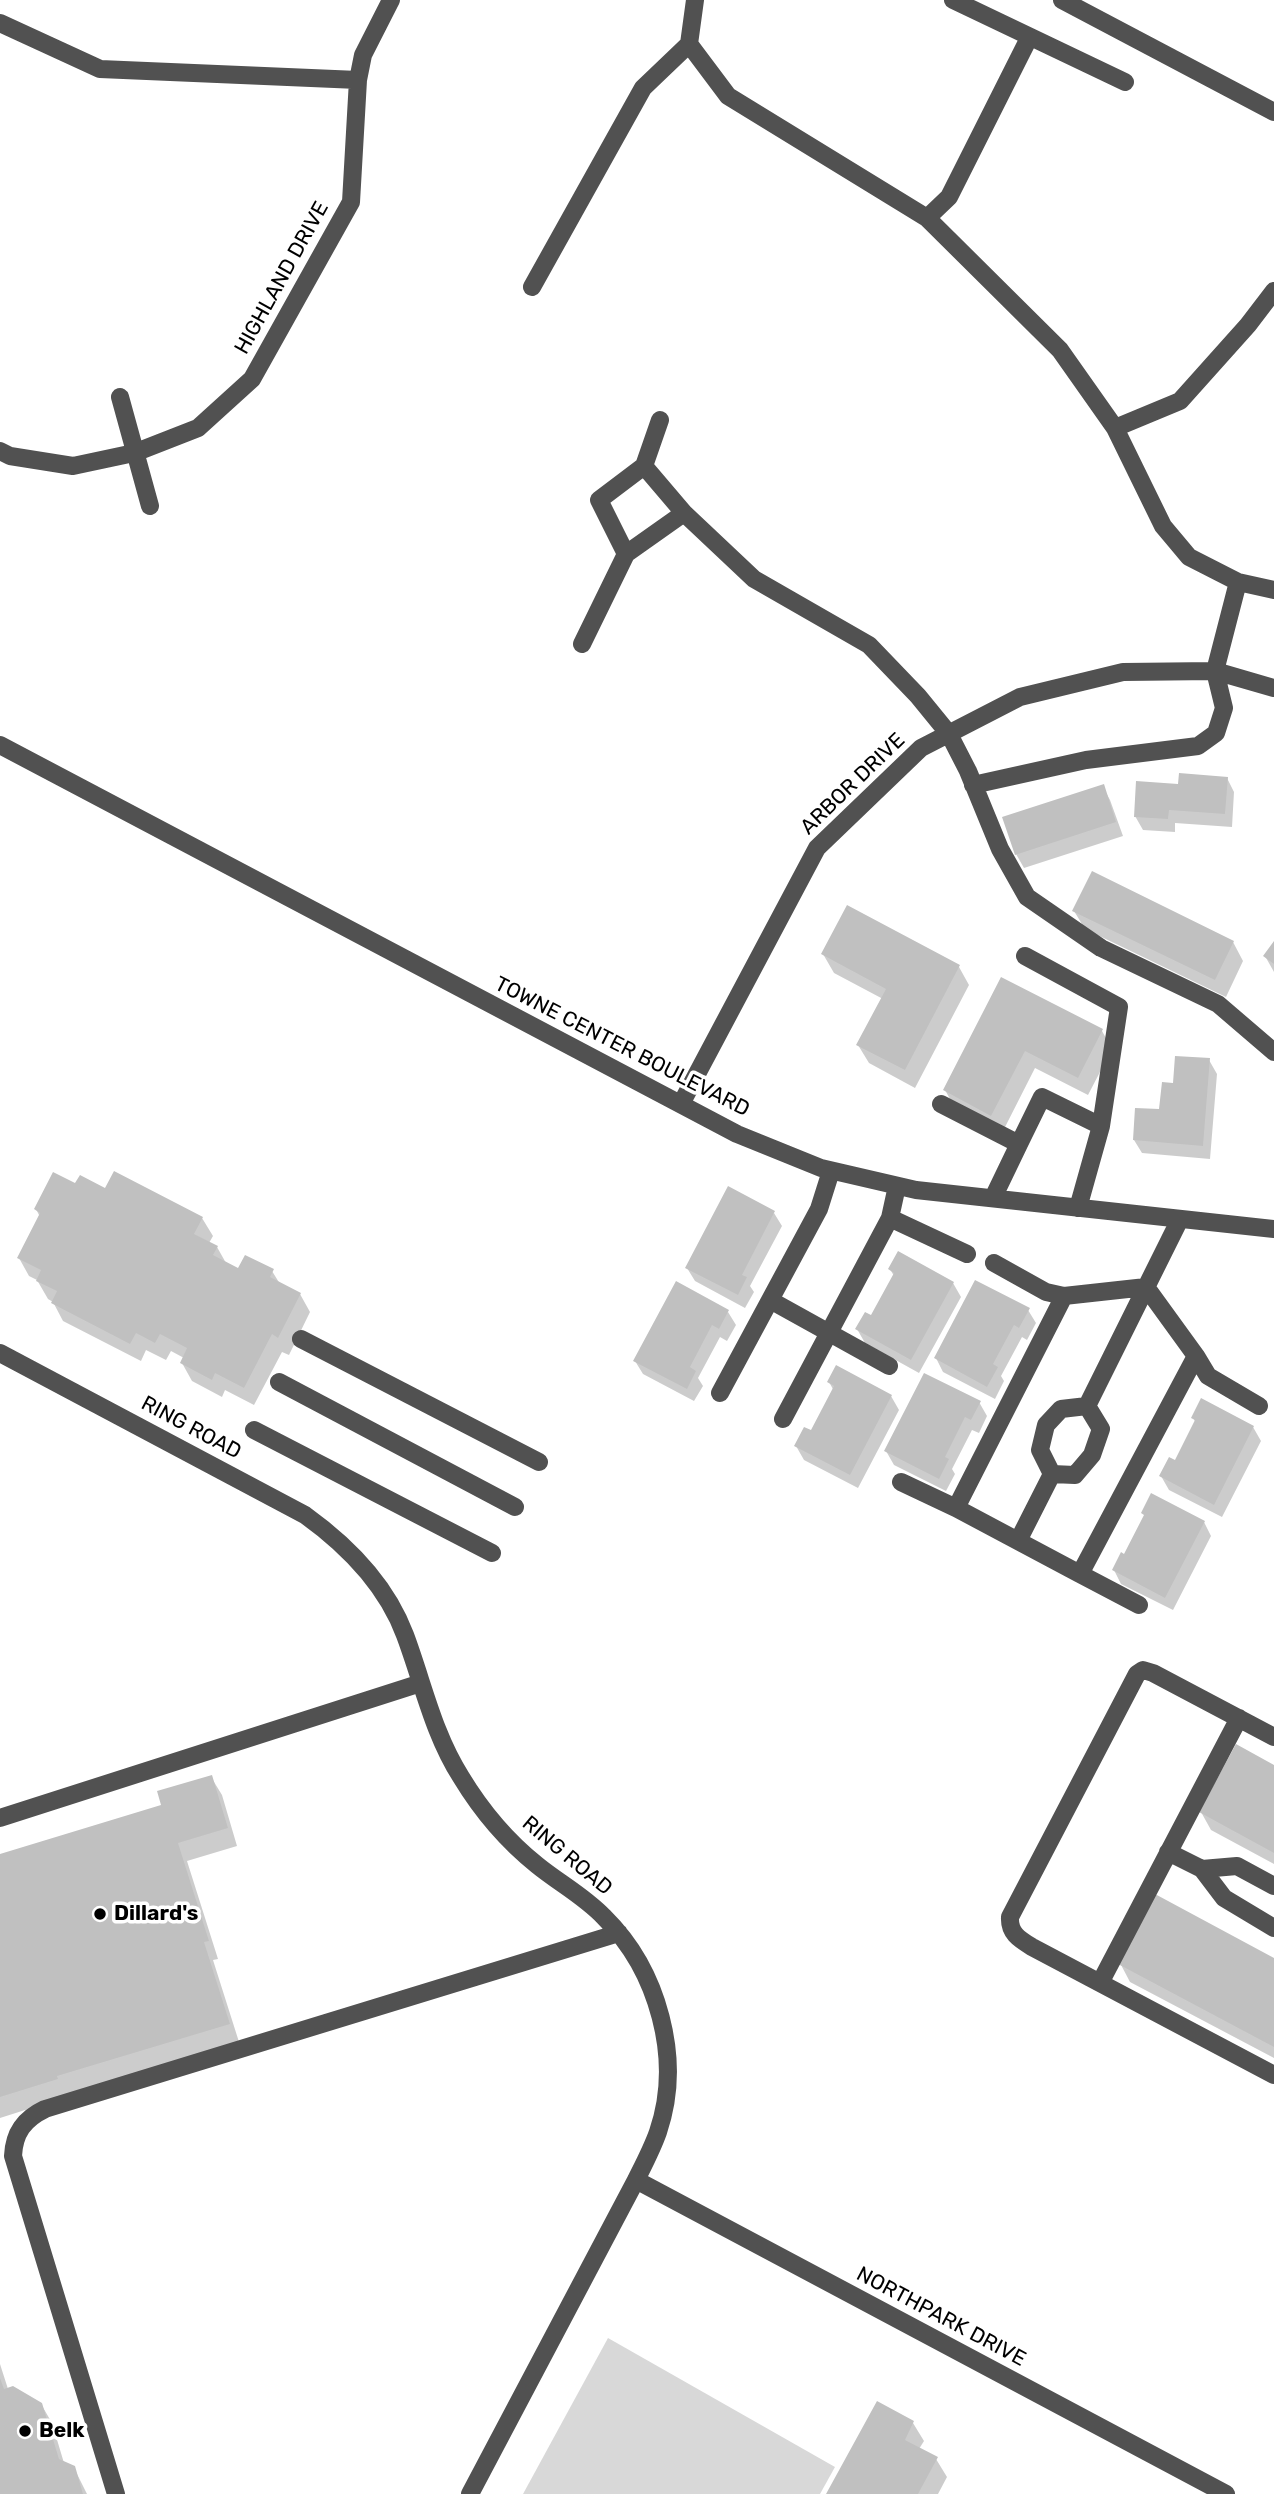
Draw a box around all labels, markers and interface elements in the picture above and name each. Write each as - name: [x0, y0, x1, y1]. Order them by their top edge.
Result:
- street label: HIGHLAND DRIVE: [230, 197, 334, 359]
- street label: ARBOR DRIVE: [796, 728, 910, 840]
- street label: TOWNE CENTER BOULEVARD: [490, 972, 754, 1122]
- street label: RING ROAD: [137, 1391, 245, 1465]
- street label: RING ROAD: [517, 1811, 617, 1901]
- place label: Dillard's: [114, 1901, 198, 1927]
- marker: Dillard's: [92, 1906, 108, 1922]
- street label: NORTHPARK DRIVE: [852, 2262, 1030, 2372]
- place label: Belk: [39, 2418, 85, 2444]
- marker: Belk: [17, 2423, 33, 2439]

